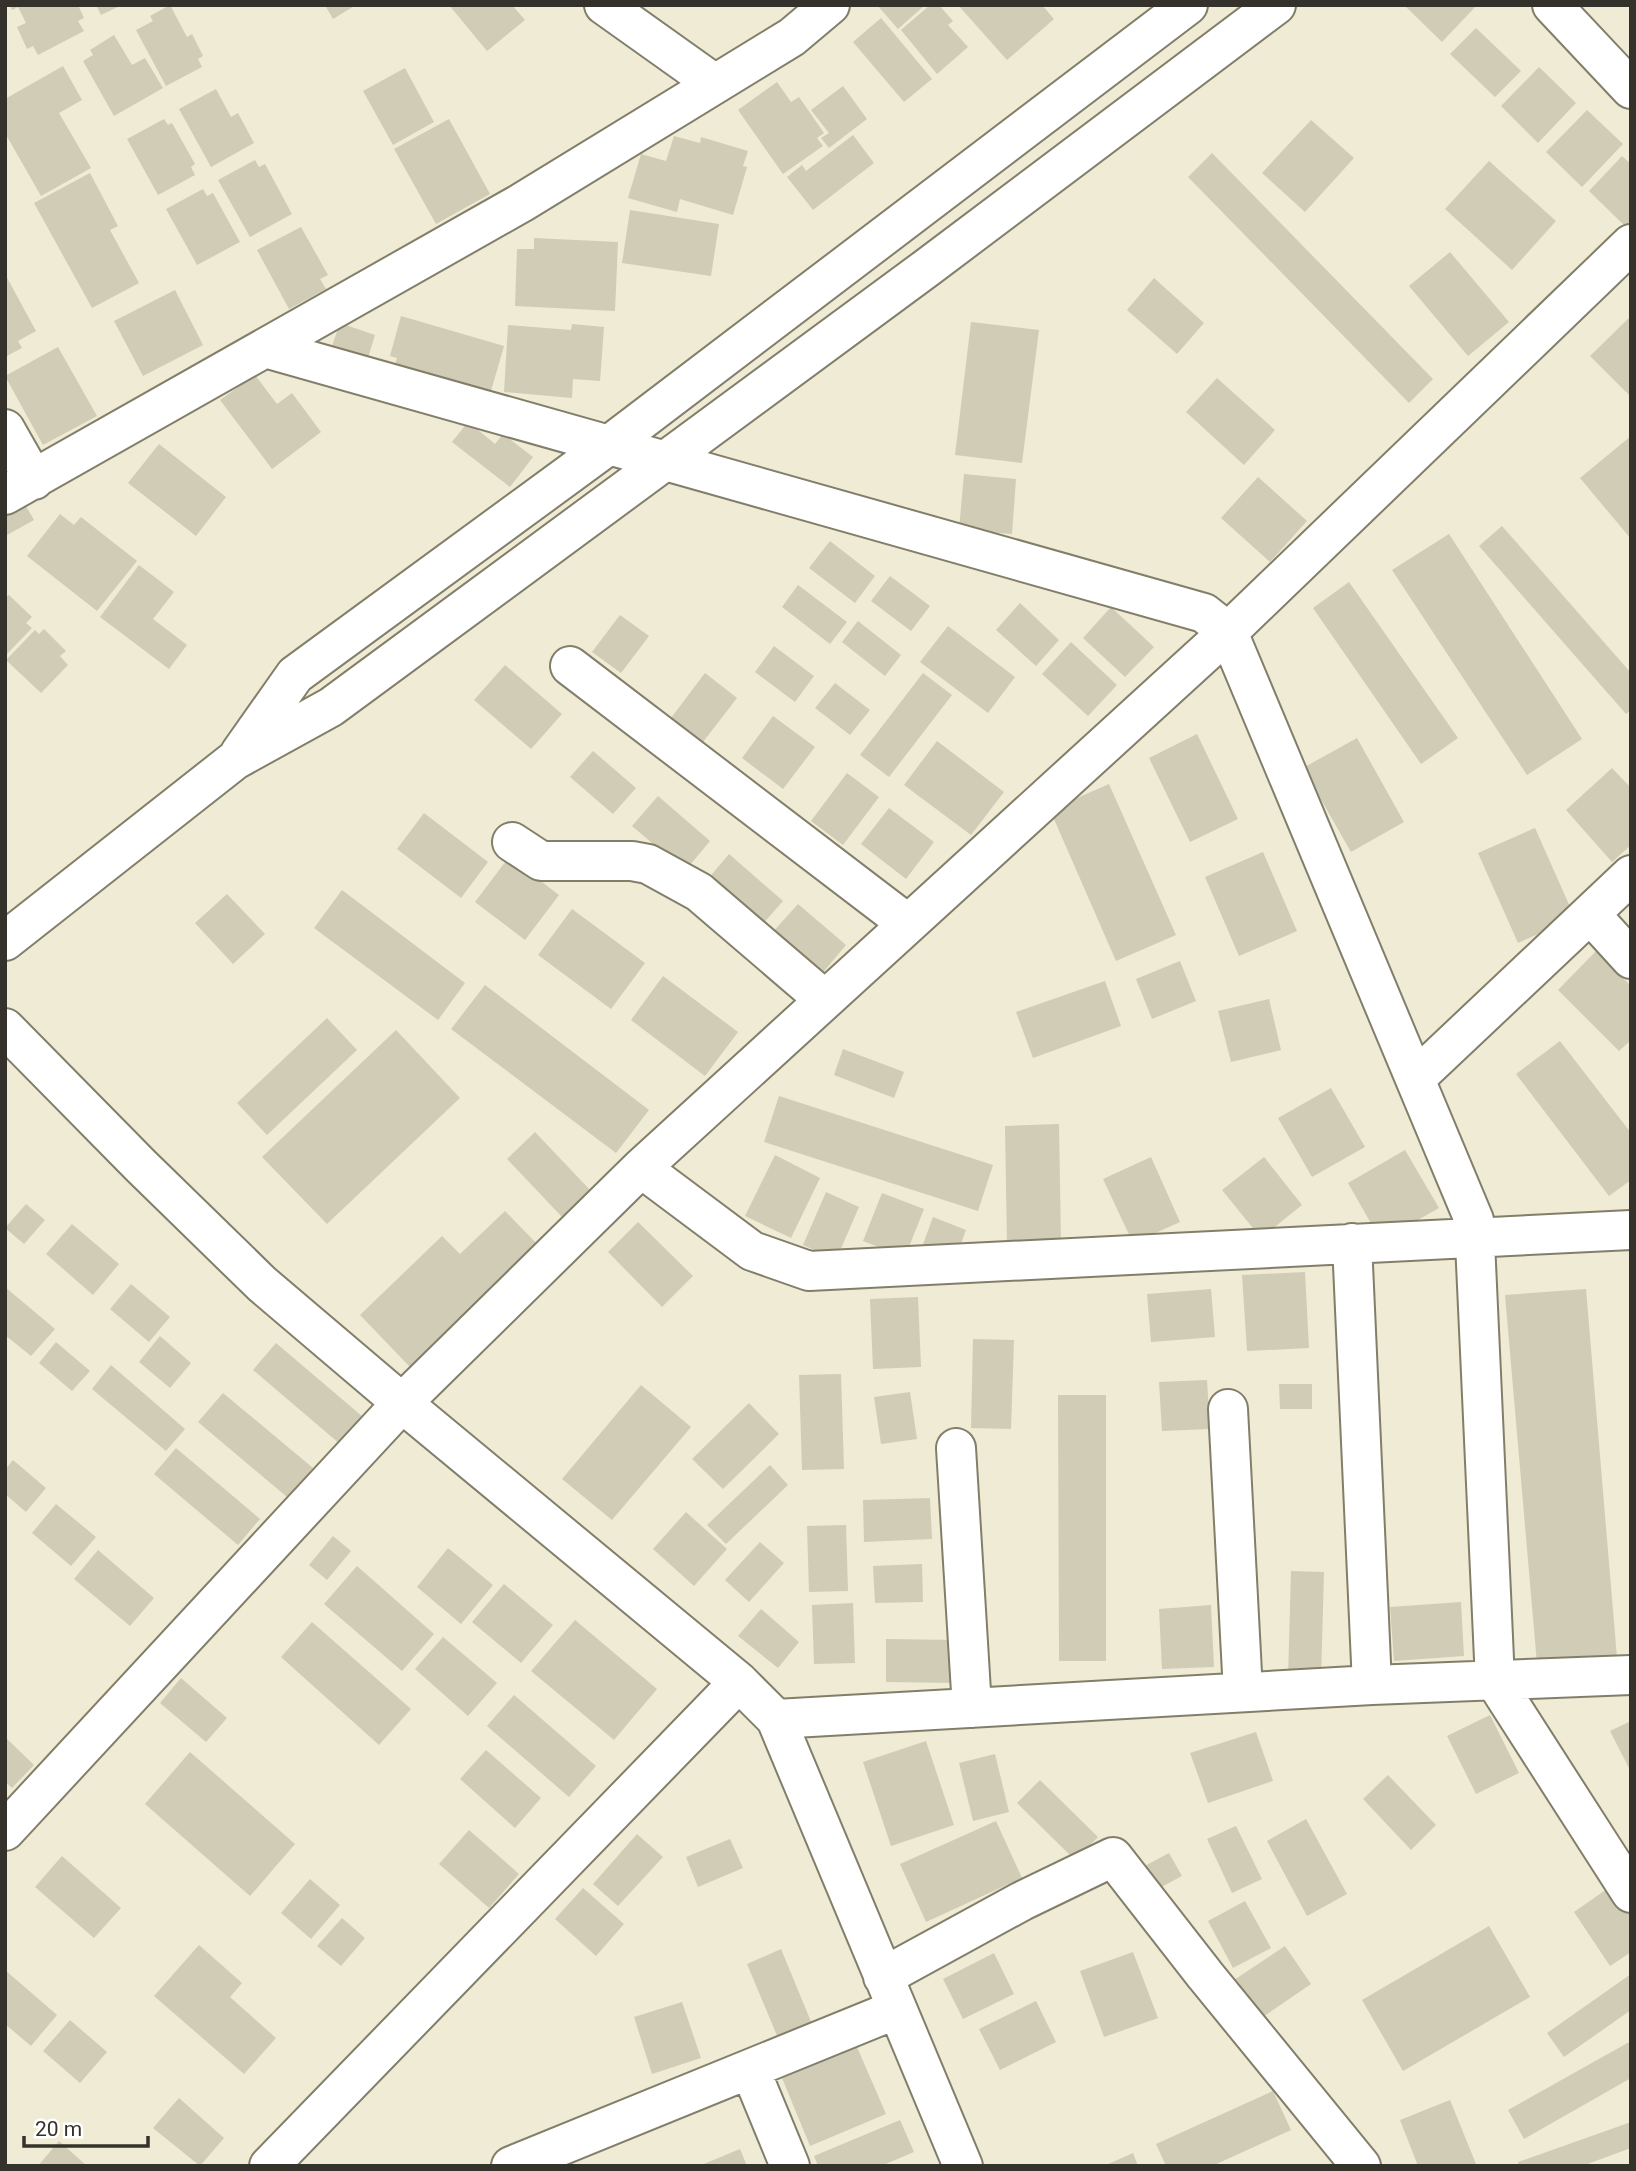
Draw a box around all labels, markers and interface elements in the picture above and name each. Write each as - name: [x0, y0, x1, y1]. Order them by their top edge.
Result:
- scale bar: [24, 2104, 149, 2148]
- text: 20 m: [35, 2117, 82, 2141]

